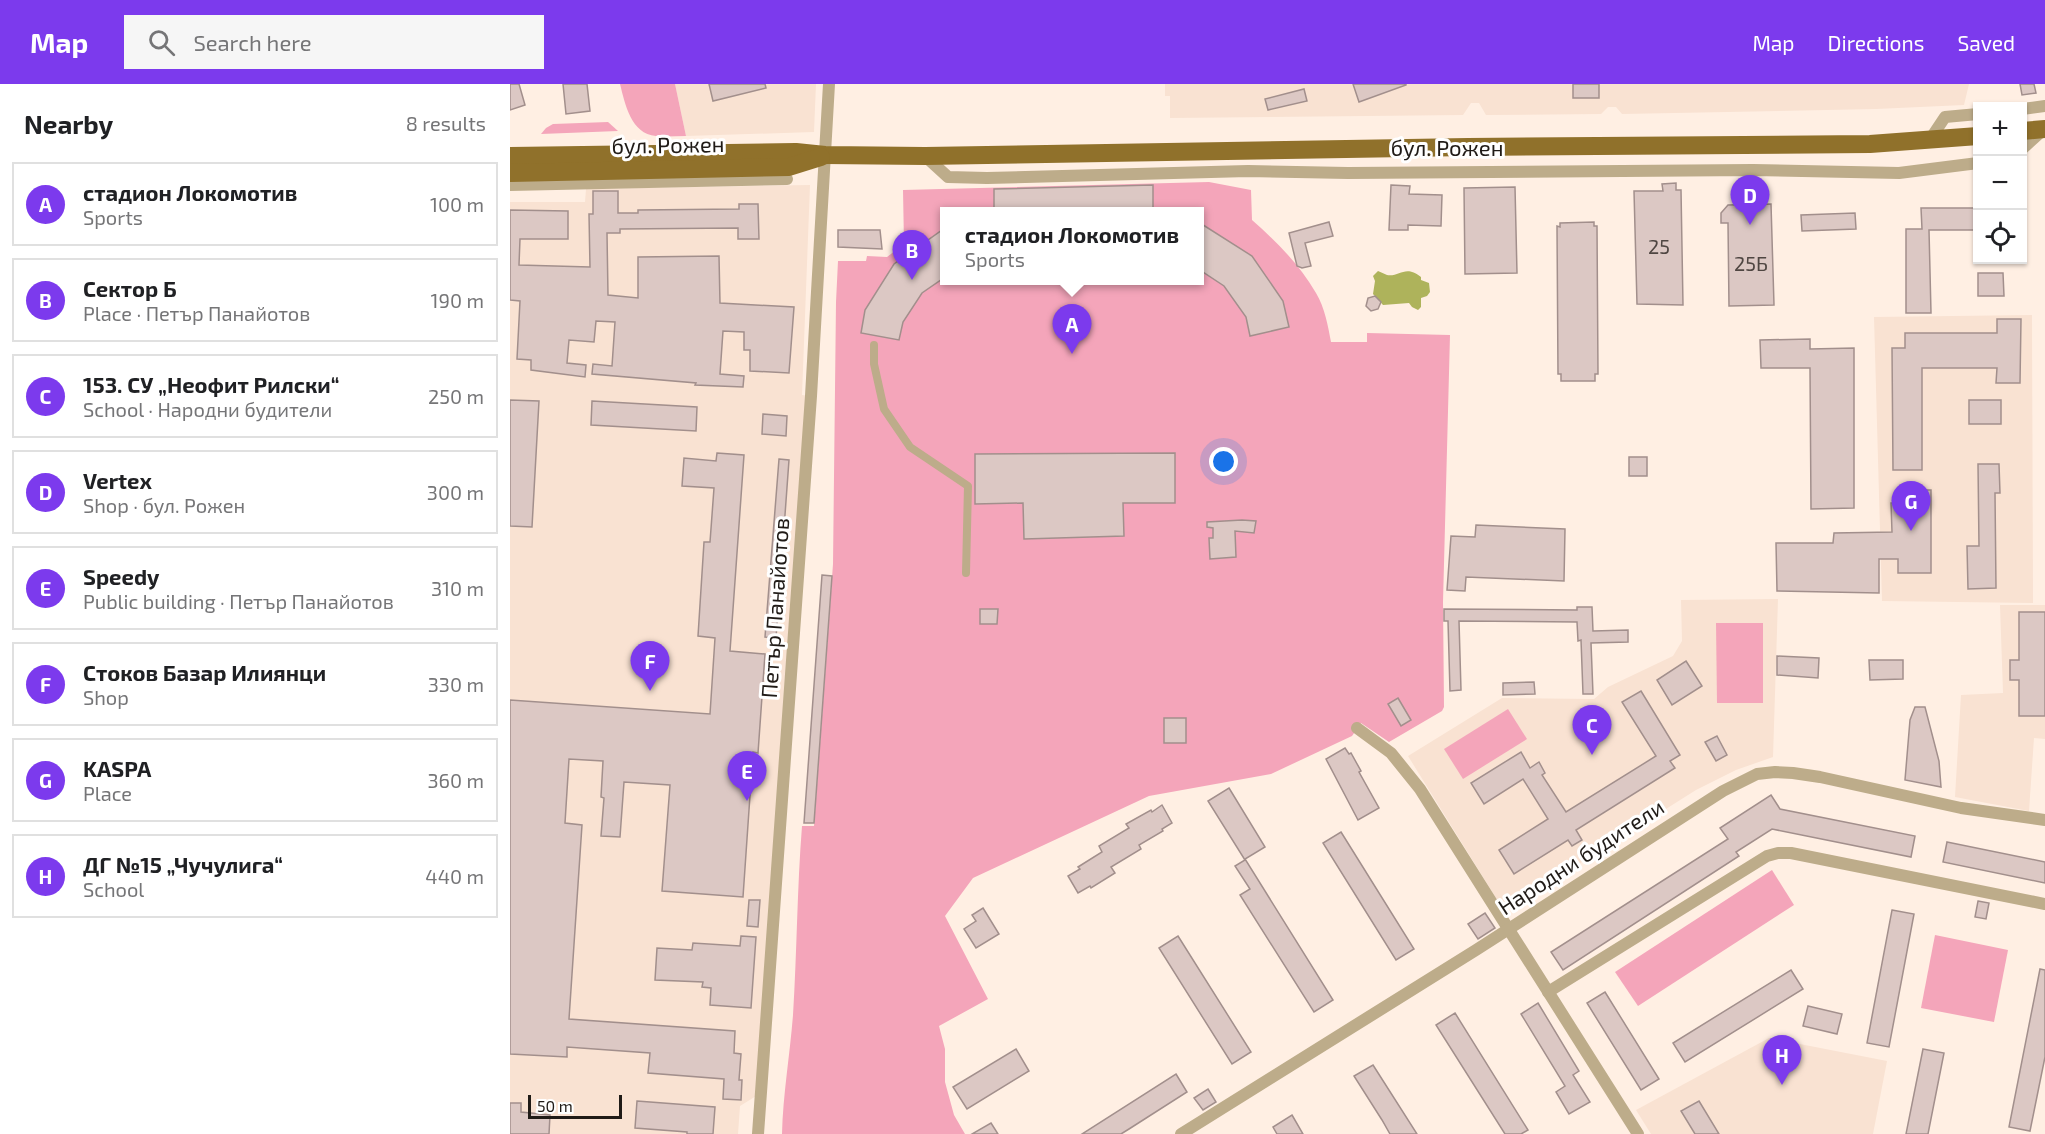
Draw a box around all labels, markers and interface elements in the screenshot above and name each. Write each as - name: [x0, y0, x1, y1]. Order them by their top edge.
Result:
- search box: [124, 15, 544, 69]
- text: Map: [30, 25, 88, 59]
- icon: search: [145, 26, 178, 59]
- text: Search here: [193, 29, 312, 55]
- text: Map: [1752, 30, 1795, 55]
- text: Directions: [1828, 30, 1924, 55]
- text: Saved: [1957, 30, 2015, 55]
- map controls: [1973, 102, 2027, 264]
- button: +: [1973, 102, 2027, 156]
- text: Nearby: [24, 108, 113, 139]
- text: 8 results: [406, 111, 486, 135]
- street label: бул. Рожен: [611, 130, 725, 159]
- street label: бул. Рожен: [1390, 134, 1504, 161]
- button: −: [1973, 156, 2027, 210]
- pin: D: [1730, 176, 1770, 225]
- text: стадион Локомотив: [83, 179, 297, 205]
- text: A: [39, 192, 52, 216]
- text: 100 m: [430, 192, 484, 216]
- text: Sports: [83, 205, 143, 229]
- popup: [940, 207, 1204, 285]
- button: locate: [1973, 210, 2027, 264]
- text: стадион Локомотив: [965, 221, 1179, 247]
- pin: B: [892, 230, 932, 280]
- house number: 25: [1648, 234, 1670, 258]
- text: Sports: [965, 247, 1025, 271]
- house number: 25Б: [1734, 251, 1768, 275]
- text: Сектор Б: [83, 275, 177, 301]
- text: B: [39, 288, 52, 312]
- text: 190 m: [431, 288, 484, 312]
- text: Place · Петър Панайотов: [83, 301, 310, 325]
- pin: A: [1052, 304, 1092, 354]
- text: 153. СУ „Неофит Рилски“: [83, 371, 339, 397]
- text: C: [40, 384, 51, 408]
- text: 250 m: [428, 384, 484, 408]
- text: School · Народни будители: [83, 397, 332, 421]
- your location: [1209, 447, 1238, 476]
- text: Vertex: [83, 467, 152, 493]
- text: D: [39, 480, 52, 504]
- text: 300 m: [427, 480, 484, 504]
- pin: G: [1892, 482, 1930, 531]
- text: Shop · бул. Рожен: [83, 493, 245, 517]
- street label: Петър Панайотов: [755, 517, 793, 699]
- text: Speedy: [83, 563, 160, 589]
- text: E: [40, 576, 51, 600]
- text: 310 m: [431, 576, 484, 600]
- text: Public building · Петър Панайотов: [83, 589, 394, 613]
- pin: F: [630, 642, 670, 691]
- text: Стоков Базар Илиянци: [83, 659, 326, 685]
- text: F: [40, 672, 51, 696]
- text: 330 m: [428, 672, 484, 696]
- text: Shop: [83, 685, 129, 709]
- pin: C: [1572, 706, 1612, 755]
- pin: E: [728, 752, 766, 801]
- text: KASPA: [83, 755, 151, 781]
- text: G: [39, 768, 52, 792]
- text: 360 m: [427, 768, 484, 792]
- text: Place: [83, 781, 132, 805]
- street label: Народни будители: [1493, 793, 1669, 920]
- text: ДГ №15 „Чучулига“: [83, 851, 283, 877]
- text: H: [39, 864, 52, 888]
- text: 440 m: [425, 864, 484, 888]
- text: School: [83, 877, 144, 901]
- pin: H: [1762, 1036, 1802, 1085]
- scale bar: [528, 1092, 622, 1120]
- text: 50 m: [537, 1096, 573, 1115]

